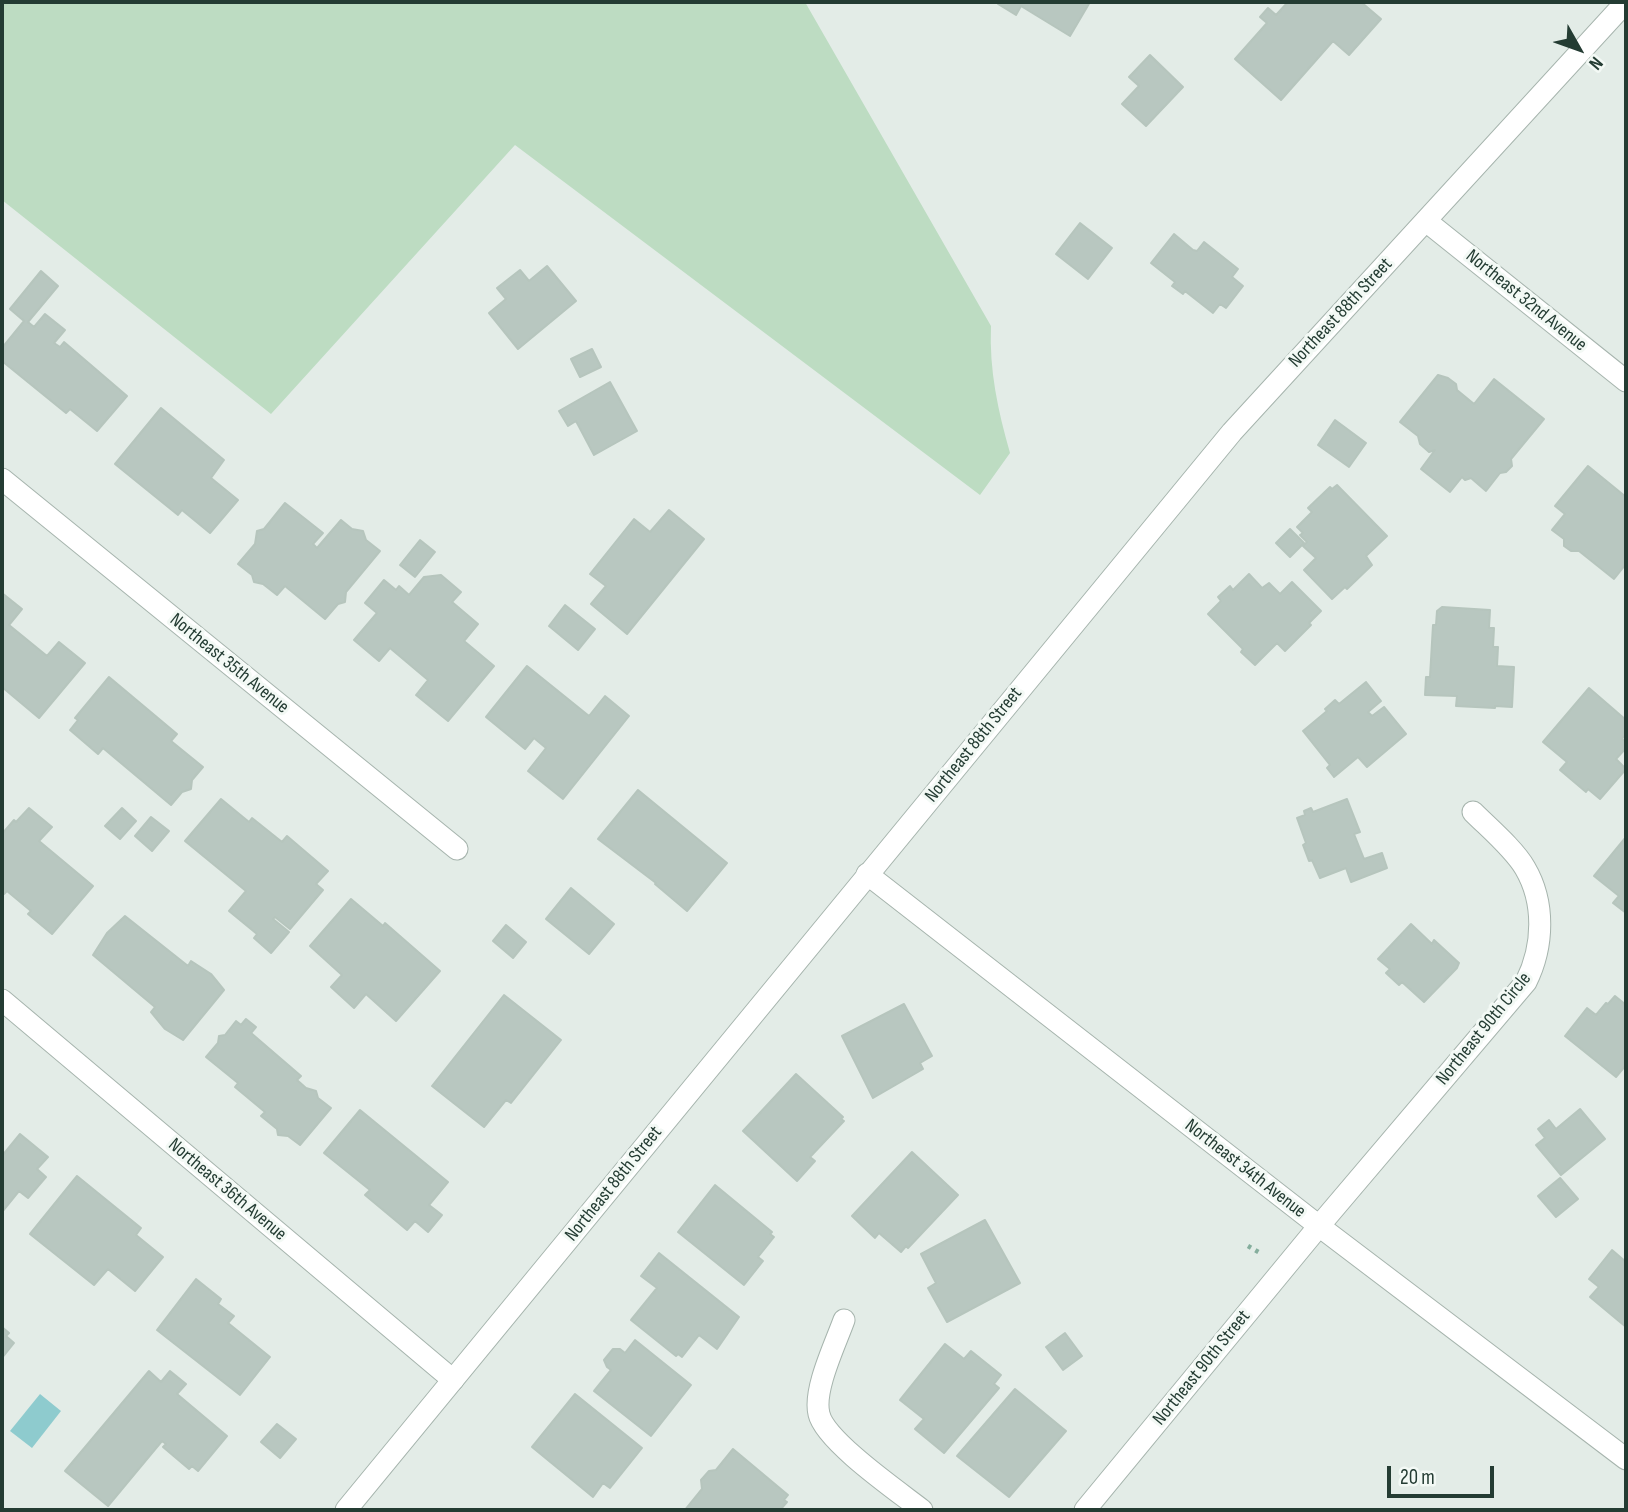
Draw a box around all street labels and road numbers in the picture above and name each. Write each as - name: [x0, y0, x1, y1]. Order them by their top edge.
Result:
- street label: Northeast 32nd Avenue: [1461, 245, 1591, 357]
- street label: Northeast 88th Street: [1284, 253, 1398, 373]
- street label: Northeast 35th Avenue: [165, 609, 293, 719]
- street label: Northeast 88th Street: [921, 683, 1027, 807]
- street label: Northeast 90th Circle: [1432, 968, 1536, 1090]
- street label: Northeast 34th Avenue: [1180, 1115, 1310, 1223]
- street label: Northeast 88th Street: [561, 1122, 667, 1246]
- street label: Northeast 36th Avenue: [163, 1134, 291, 1246]
- street label: Northeast 90th Street: [1149, 1306, 1255, 1430]

